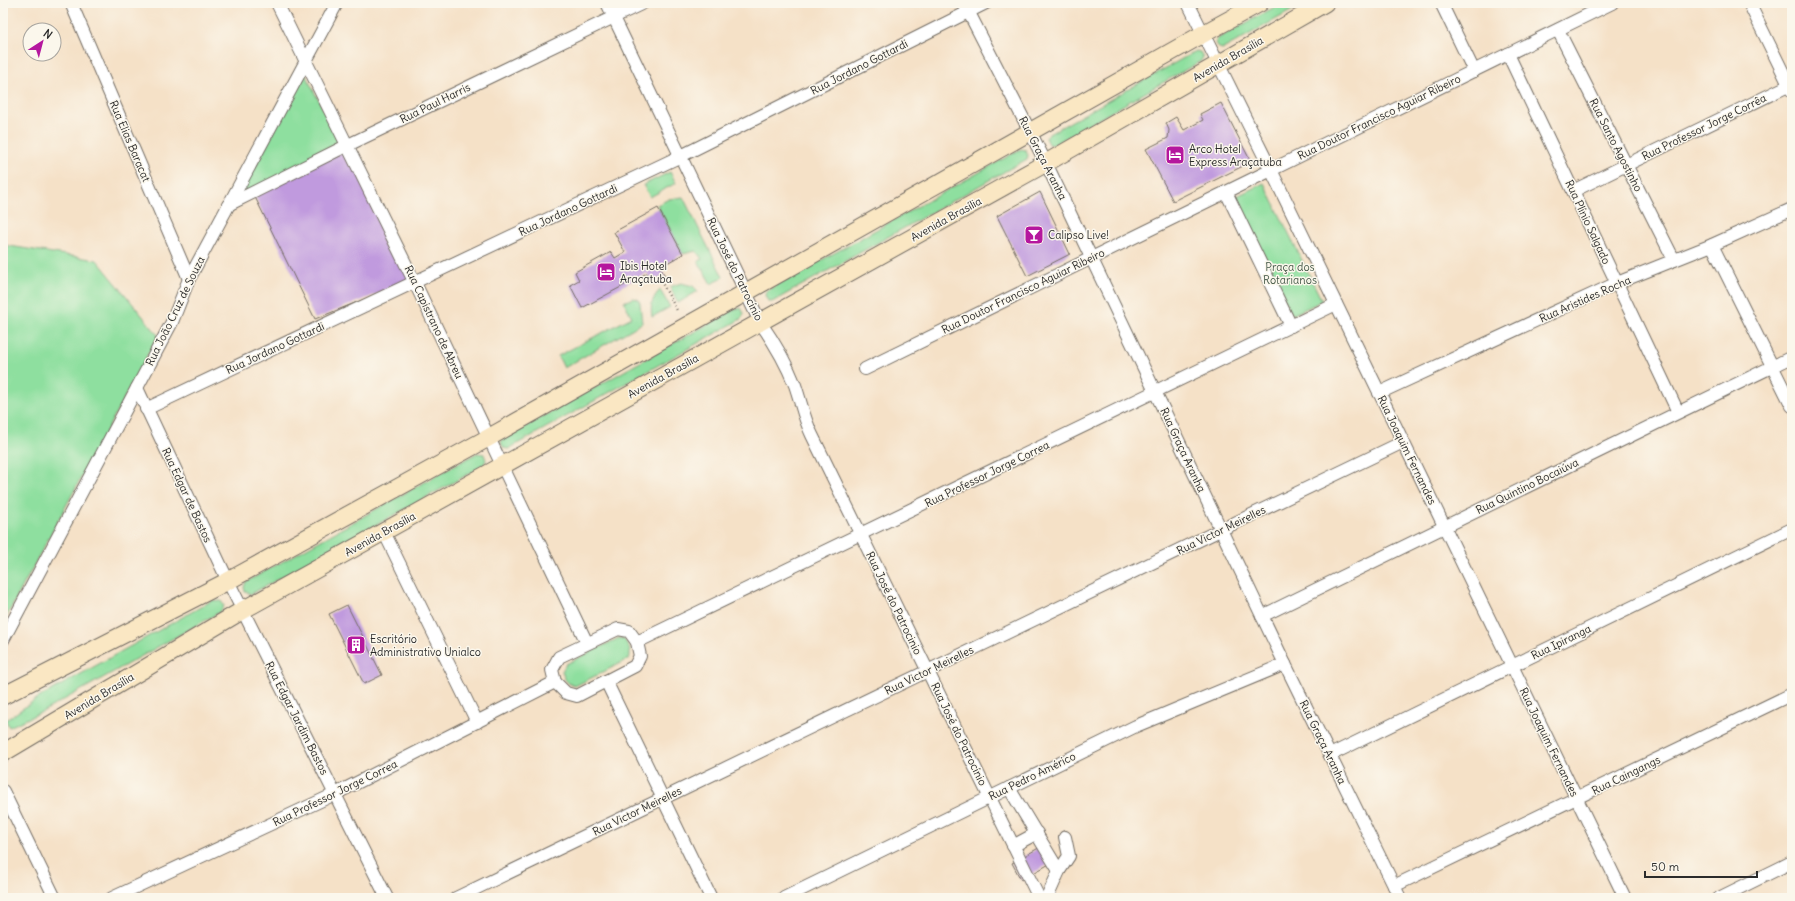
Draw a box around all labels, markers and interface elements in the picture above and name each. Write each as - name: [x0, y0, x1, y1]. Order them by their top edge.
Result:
- north arrow: [22, 22, 62, 62]
- text: N: [41, 26, 55, 42]
- street label: Avenida Brasília: [1190, 33, 1266, 85]
- street label: Rua Jordano Gottardi: [808, 36, 910, 98]
- street label: Rua Doutor Francisco Aguiar Ribeiro: [1295, 71, 1463, 163]
- street label: Rua Paul Harris: [397, 80, 473, 126]
- street label: Rua Professor Jorge Corrêa: [1639, 91, 1769, 163]
- street label: Rua Santo Agostinho: [1586, 96, 1646, 194]
- street label: Rua Elias Baracat: [107, 98, 154, 184]
- street label: Rua Graça Aranha: [1016, 114, 1070, 202]
- place label: Arco Hotel Express Araçatuba: [1189, 142, 1282, 169]
- hotel icon: Arco Hotel Express Araçatuba: [1164, 144, 1186, 166]
- street label: Rua Plínio Salgado: [1562, 178, 1614, 266]
- street label: Rua Jordano Gottardi: [516, 181, 620, 239]
- street label: Avenida Brasília: [908, 194, 984, 244]
- street label: Rua José do Patrocínio: [704, 215, 766, 323]
- bar icon: Calipso Live!: [1023, 224, 1045, 246]
- place label: Calipso Live!: [1048, 228, 1109, 242]
- street label: Rua Doutor Francisco Aguiar Ribeiro: [939, 245, 1107, 337]
- street label: Rua João Cruz de Souza: [142, 254, 208, 368]
- place label: Ibis Hotel Araçatuba: [620, 259, 672, 286]
- park label: Praça dos Rotarianos: [1263, 260, 1317, 287]
- hotel icon: Ibis Hotel Araçatuba: [595, 261, 617, 283]
- street label: Rua Capistrano de Abreu: [402, 263, 467, 381]
- street label: Rua Aristides Rocha: [1537, 273, 1633, 325]
- street label: Rua Jordano Gottardi: [223, 319, 327, 377]
- street label: Avenida Brasília: [625, 351, 701, 401]
- street label: Rua Joaquim Fernandes: [1374, 393, 1440, 507]
- street label: Rua Graça Aranha: [1157, 405, 1209, 495]
- street label: Rua Professor Jorge Correa: [922, 438, 1052, 510]
- street label: Rua Edgar de Bastos: [159, 445, 215, 545]
- street label: Rua Quintino Bocaiúva: [1473, 455, 1581, 517]
- street label: Rua Victor Meirelles: [1174, 502, 1268, 558]
- street label: Avenida Brasília: [342, 509, 418, 559]
- street label: Rua José do Patrocinio: [863, 549, 925, 657]
- street label: Rua Ipiranga: [1529, 621, 1593, 663]
- place label: Escritório Administrativo Unialco: [370, 632, 481, 659]
- building icon: Escritório Administrativo Unialco: [345, 634, 367, 656]
- street label: Rua Victor Meirelles: [882, 642, 976, 698]
- street label: Rua Edgar Jardim Bastos: [262, 659, 332, 777]
- street label: Avenida Brasília: [62, 670, 136, 722]
- street label: Rua José do Patrocínio: [928, 680, 990, 788]
- street label: Rua Joaquim Fernandes: [1516, 685, 1582, 799]
- street label: Rua Graça Aranha: [1297, 698, 1349, 786]
- street label: Rua Pedro Américo: [986, 749, 1078, 803]
- street label: Rua Caingangs: [1589, 752, 1663, 798]
- street label: Rua Professor Jorge Correa: [270, 757, 400, 829]
- street label: Rua Victor Meirelles: [590, 783, 684, 839]
- scale bar: [1645, 853, 1757, 879]
- text: 50 m: [1651, 859, 1680, 874]

